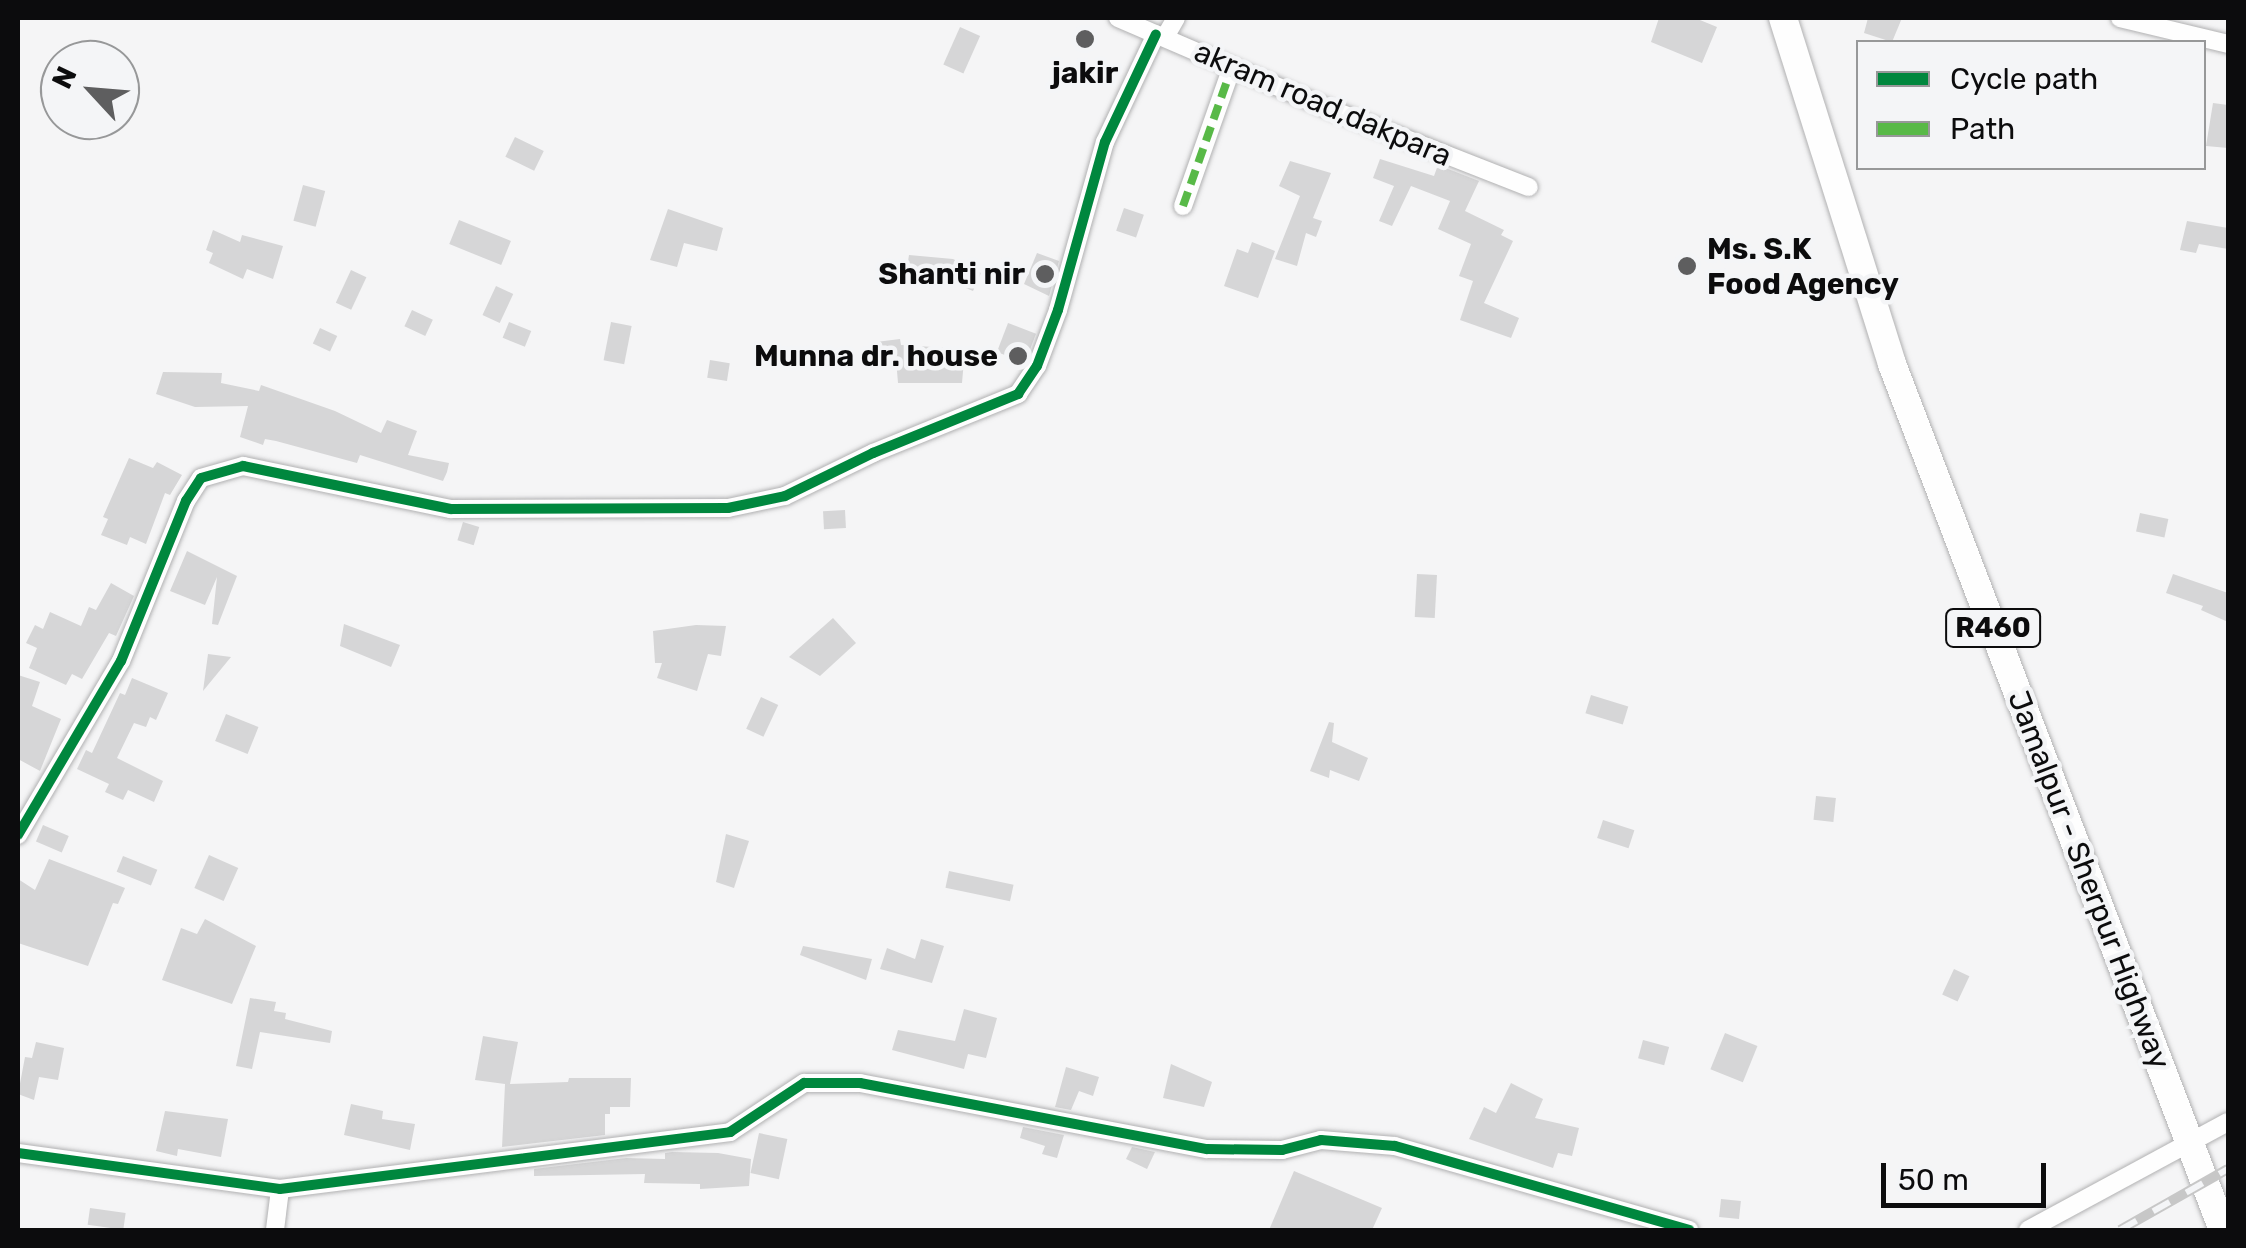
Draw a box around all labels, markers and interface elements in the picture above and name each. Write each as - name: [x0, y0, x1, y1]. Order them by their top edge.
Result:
- marker: jakir: [1074, 28, 1096, 50]
- street label: akram road,dakpara: [1189, 34, 1457, 174]
- north arrow: [40, 40, 140, 140]
- legend: [1856, 40, 2206, 170]
- place label: jakir: [1052, 55, 1118, 91]
- text: N: [45, 61, 84, 94]
- text: Cycle path: [1950, 61, 2098, 97]
- text: Path: [1950, 111, 2015, 147]
- place label: Ms. S.K Food Agency: [1707, 231, 1900, 302]
- marker: Ms. S.K Food Agency: [1676, 255, 1698, 277]
- place label: Shanti nir: [878, 256, 1025, 292]
- marker: Shanti nir: [1034, 263, 1056, 285]
- place label: Munna dr. house: [754, 338, 998, 374]
- marker: Munna dr. house: [1007, 345, 1029, 367]
- road number: R460: [1943, 605, 2043, 651]
- street label: Jamalpur - Sherpur Highway: [2000, 685, 2178, 1075]
- scale bar: [1886, 1143, 2051, 1205]
- text: 50 m: [1898, 1162, 1969, 1198]

